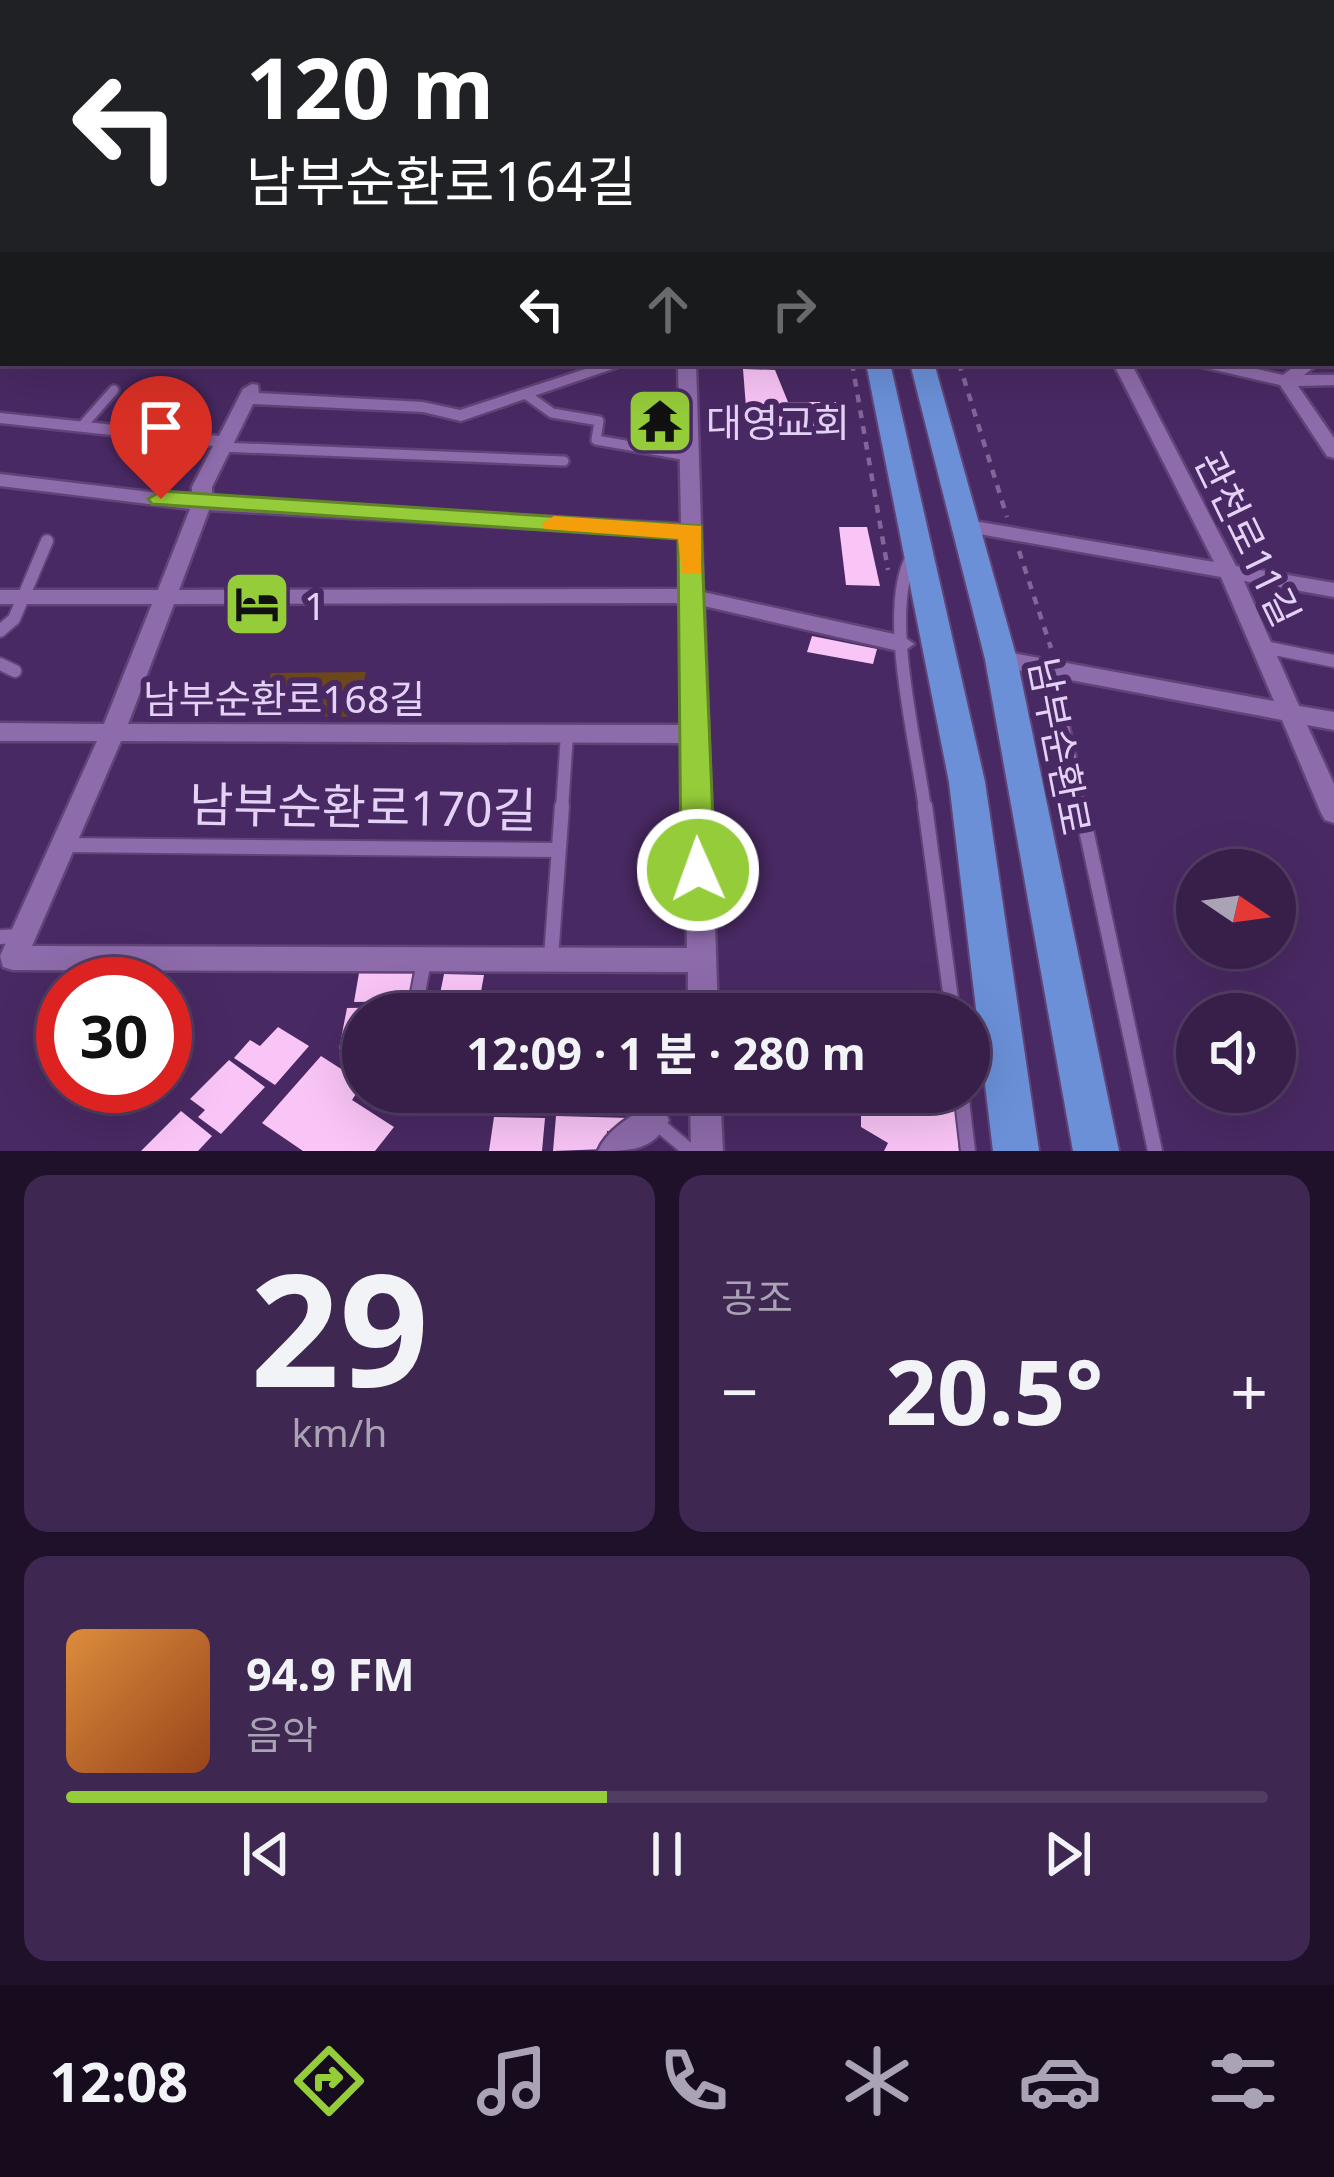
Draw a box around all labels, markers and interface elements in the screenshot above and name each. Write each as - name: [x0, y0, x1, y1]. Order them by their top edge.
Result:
- text: 120 m: [246, 29, 494, 144]
- icon: left: [48, 48, 204, 204]
- text: 남부순환로164길: [246, 143, 637, 217]
- icon: left: [509, 276, 575, 342]
- icon: ahead: [635, 276, 701, 342]
- icon: right: [761, 276, 827, 342]
- pin: [110, 376, 212, 499]
- temple icon: 대영교회: [625, 386, 695, 456]
- icon: arrive: [128, 394, 194, 460]
- place label: 대영교회: [706, 395, 850, 448]
- street label: 관천로11길: [1184, 442, 1314, 634]
- hotel icon: 1: [222, 569, 292, 639]
- place label: 1: [304, 578, 326, 631]
- street label: 남부순환로: [1018, 653, 1104, 839]
- street label: 남부순환로168길: [143, 671, 425, 724]
- street label: 남부순환로170길: [189, 770, 537, 842]
- position arrow: [635, 807, 761, 933]
- north arrow: [1176, 849, 1296, 969]
- map controls: [1176, 849, 1296, 1113]
- speed limit sign: 30: [36, 957, 192, 1113]
- button: sound: [1176, 993, 1296, 1113]
- text: 12:09 · 1 분 · 280 m: [466, 1022, 866, 1083]
- text: 29: [250, 1220, 429, 1433]
- text: 공조: [721, 1270, 793, 1323]
- text: 20.5°: [886, 1329, 1103, 1451]
- text: −: [721, 1345, 759, 1435]
- text: +: [1230, 1345, 1268, 1435]
- text: km/h: [292, 1405, 387, 1458]
- text: 94.9 FM: [246, 1643, 415, 1704]
- text: 음악: [246, 1707, 318, 1760]
- icon: previous: [233, 1821, 299, 1887]
- icon: pause: [634, 1821, 700, 1887]
- icon: next: [1035, 1821, 1101, 1887]
- icon: directions: [287, 2039, 371, 2123]
- icon: music: [470, 2039, 554, 2123]
- icon: phone: [652, 2039, 736, 2123]
- icon: climate: [835, 2039, 919, 2123]
- icon: car: [1018, 2039, 1102, 2123]
- icon: filters: [1201, 2039, 1285, 2123]
- text: 12:08: [49, 2044, 188, 2118]

